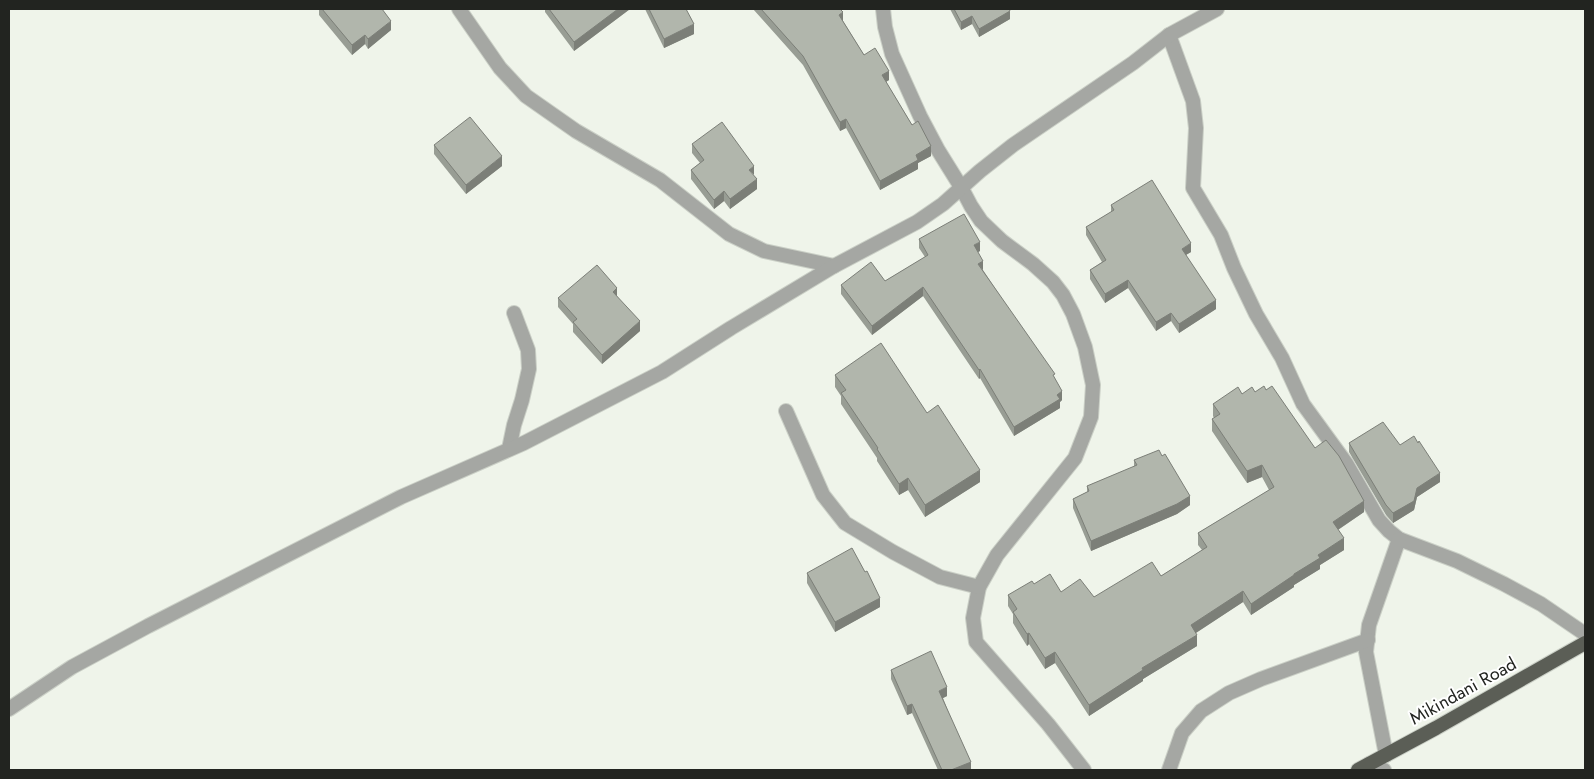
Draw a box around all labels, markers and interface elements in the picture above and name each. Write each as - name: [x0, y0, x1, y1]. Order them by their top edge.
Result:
- street label: Mikindani Road: [1405, 651, 1521, 731]

